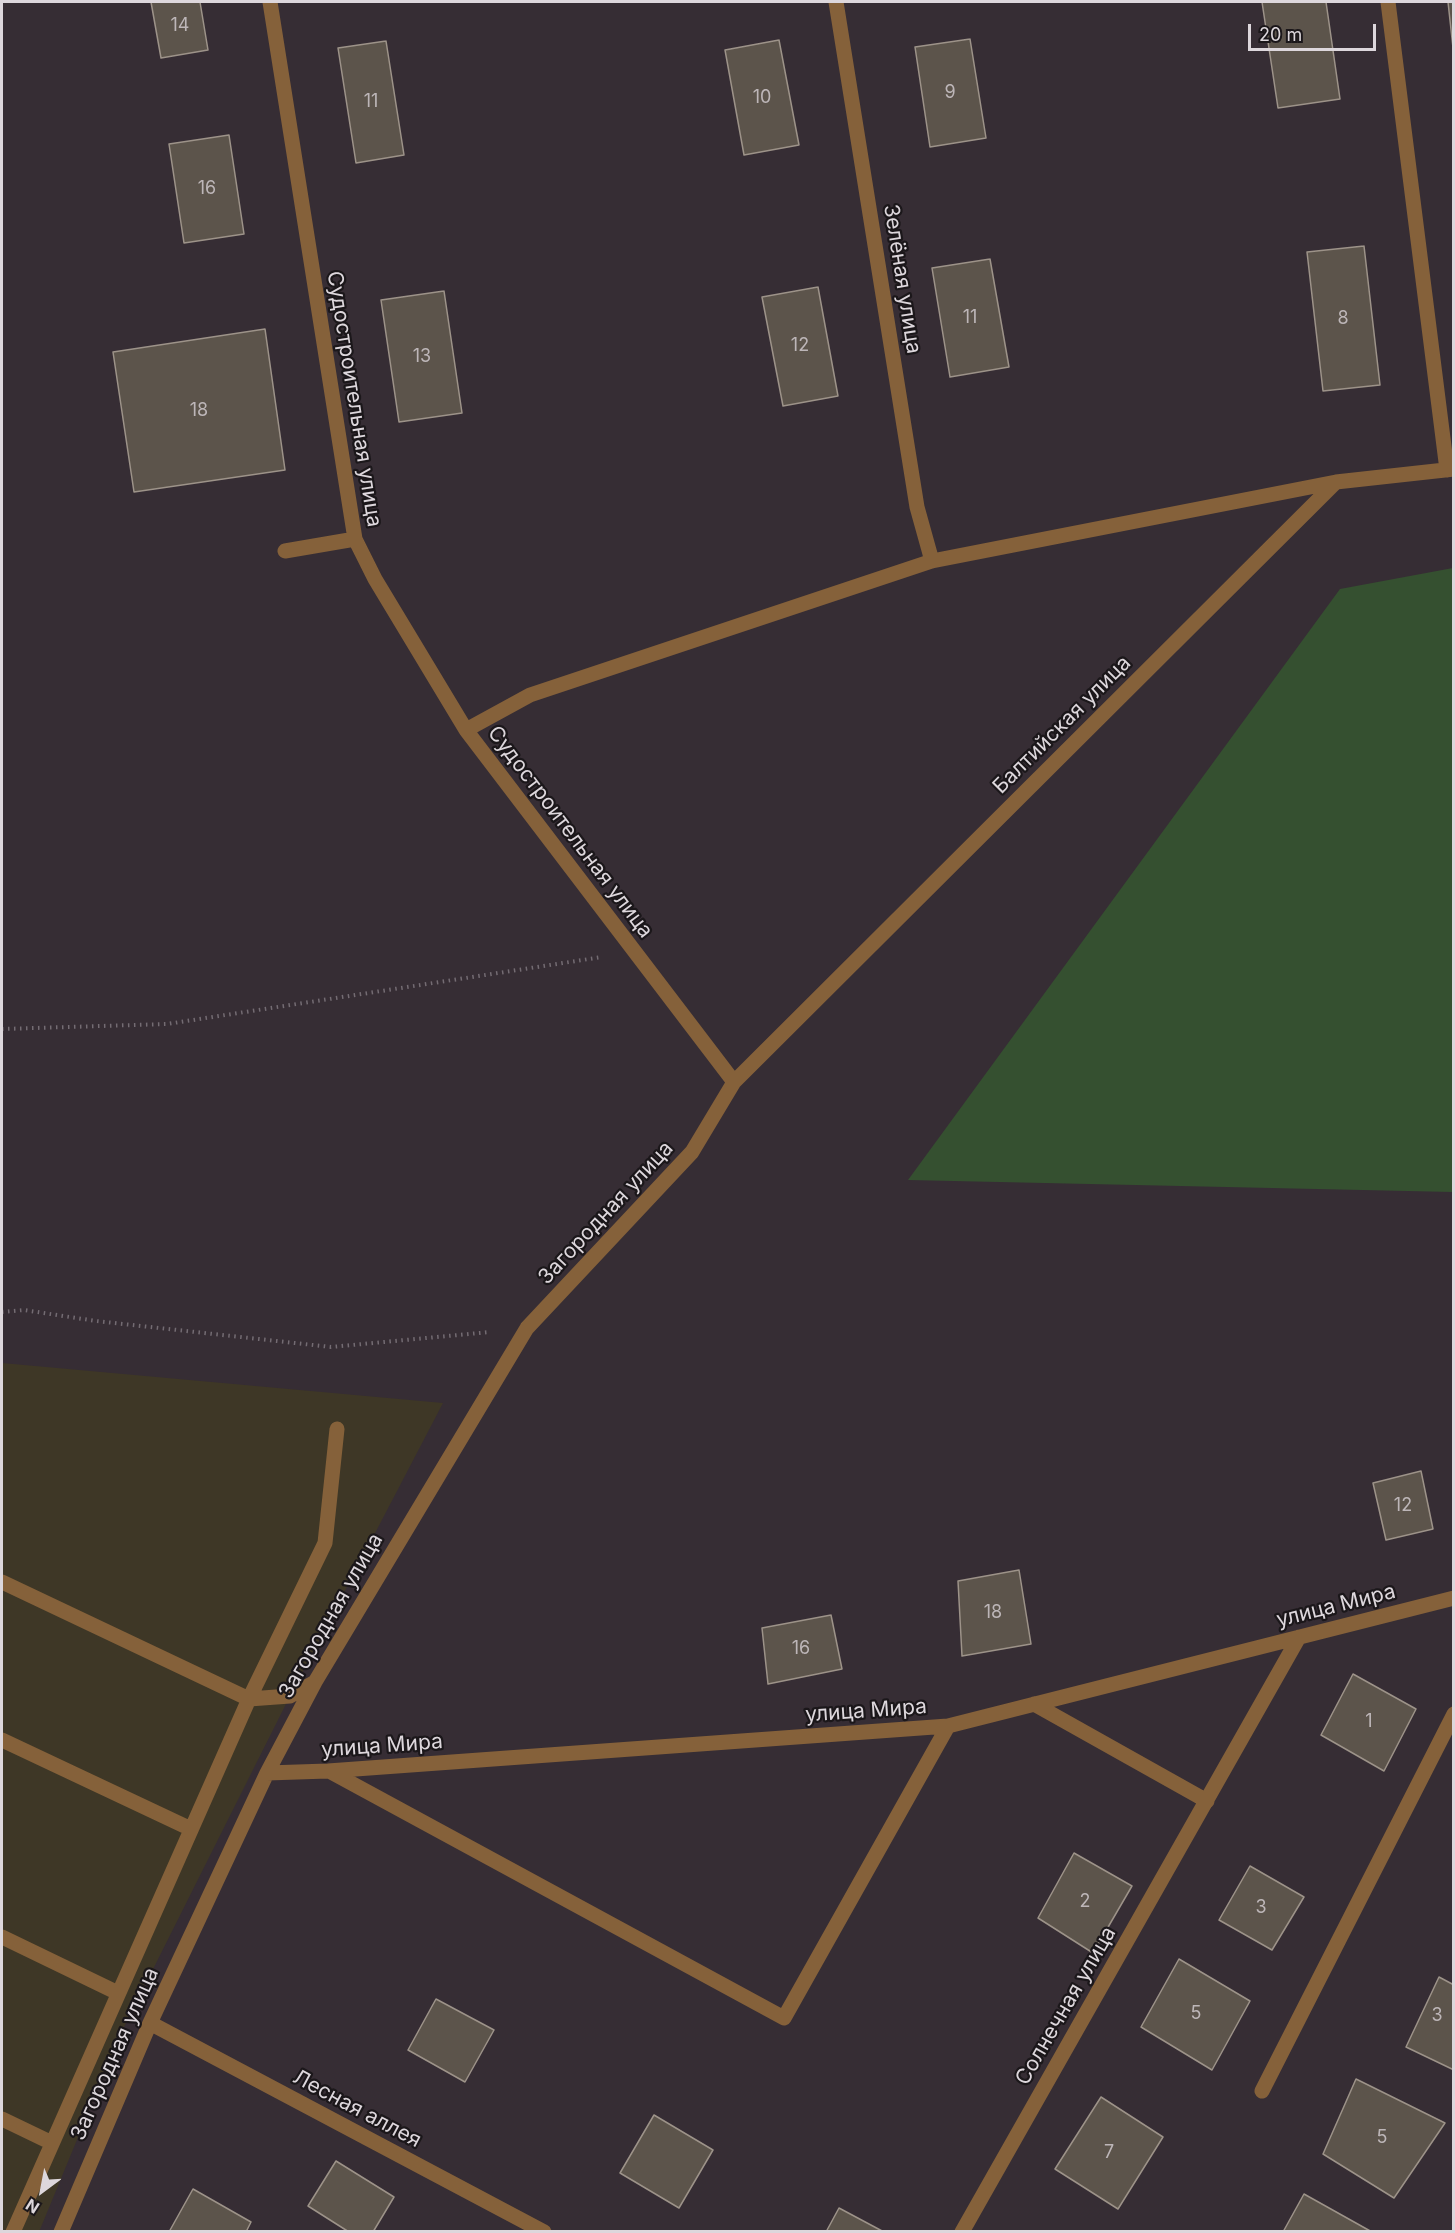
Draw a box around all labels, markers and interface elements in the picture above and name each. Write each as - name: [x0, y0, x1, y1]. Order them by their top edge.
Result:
- scale bar: [1251, 12, 1378, 50]
- house number: 14: [171, 15, 189, 37]
- text: 20 m: [1259, 24, 1302, 45]
- house number: 9: [944, 82, 956, 104]
- house number: 10: [753, 87, 771, 109]
- house number: 11: [364, 91, 378, 113]
- house number: 16: [198, 178, 216, 200]
- street label: Зелёная улица: [878, 202, 926, 356]
- street label: Судостроительная улица: [321, 269, 387, 529]
- house number: 11: [963, 307, 977, 329]
- house number: 8: [1337, 308, 1349, 330]
- house number: 12: [791, 335, 809, 357]
- house number: 13: [413, 346, 431, 368]
- house number: 18: [190, 400, 208, 422]
- street label: Балтийская улица: [988, 651, 1136, 799]
- street label: Судостроительная улица: [482, 721, 658, 943]
- street label: Загородная улица: [533, 1136, 679, 1290]
- house number: 12: [1394, 1495, 1412, 1517]
- street label: Загородная улица: [274, 1529, 388, 1703]
- street label: улица Мира: [1274, 1579, 1398, 1633]
- house number: 18: [984, 1602, 1002, 1624]
- house number: 16: [792, 1638, 810, 1660]
- street label: улица Мира: [804, 1694, 928, 1728]
- house number: 1: [1365, 1711, 1373, 1733]
- street label: улица Мира: [320, 1729, 444, 1763]
- house number: 2: [1080, 1891, 1090, 1913]
- house number: 3: [1255, 1897, 1267, 1919]
- street label: Солнечная улица: [1010, 1922, 1122, 2090]
- street label: Загородная улица: [66, 1964, 164, 2144]
- house number: 5: [1191, 2003, 1201, 2025]
- house number: 3: [1431, 2005, 1443, 2027]
- street label: Лесная аллея: [289, 2065, 425, 2153]
- house number: 5: [1377, 2127, 1387, 2149]
- house number: 7: [1104, 2142, 1114, 2164]
- north arrow: [12, 2161, 72, 2221]
- text: N: [22, 2195, 43, 2218]

